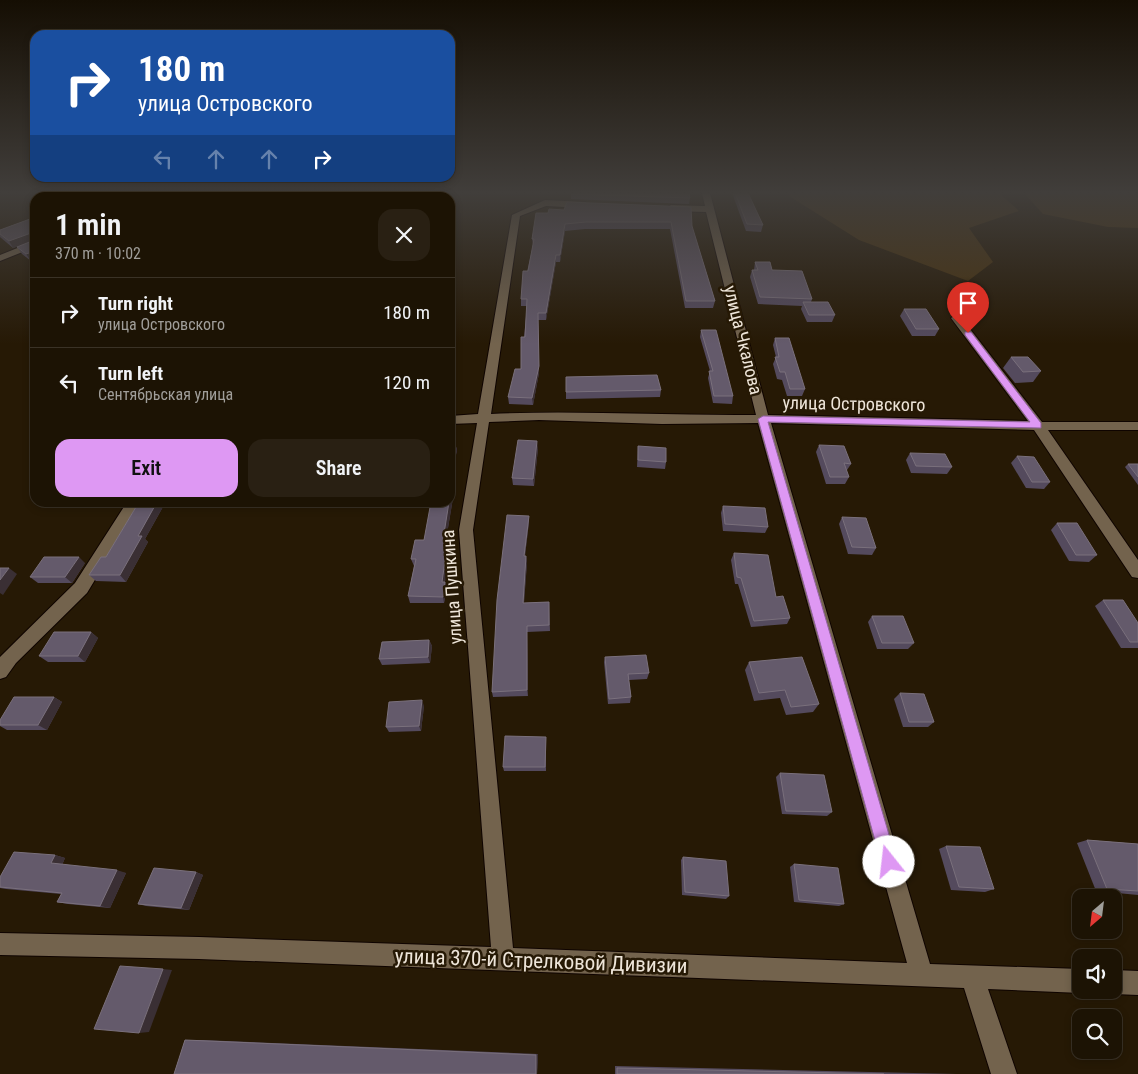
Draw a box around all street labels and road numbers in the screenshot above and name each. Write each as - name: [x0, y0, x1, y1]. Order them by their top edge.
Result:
- street label: улица Чкалова: [720, 283, 767, 397]
- street label: улица Островского: [782, 392, 926, 415]
- street label: улица Пушкина: [437, 529, 466, 645]
- street label: улица 370-й Стрелковой Дивизии: [394, 944, 688, 978]

